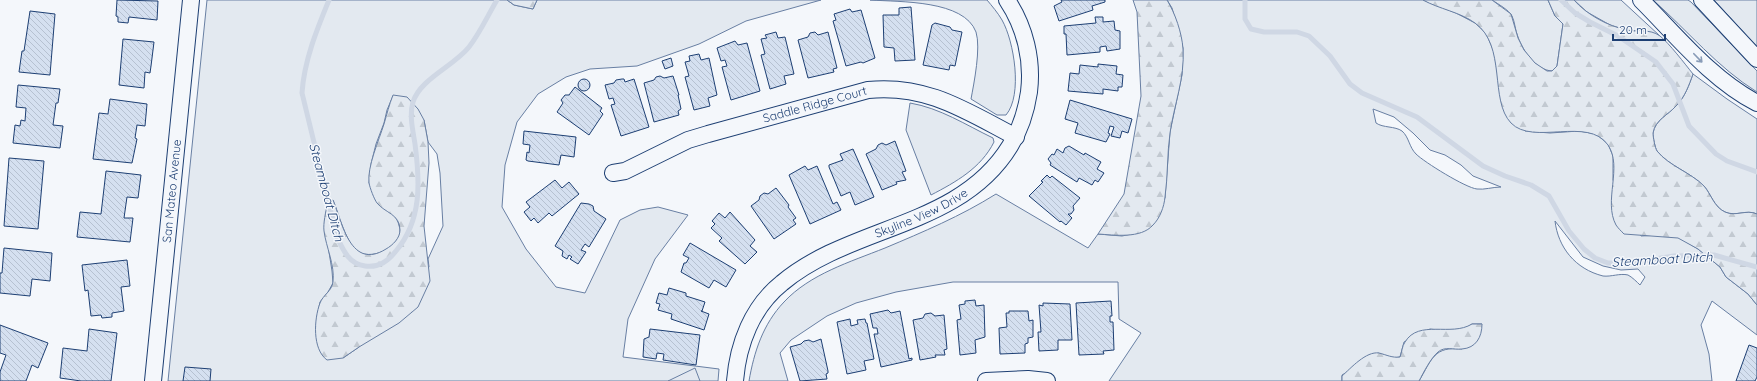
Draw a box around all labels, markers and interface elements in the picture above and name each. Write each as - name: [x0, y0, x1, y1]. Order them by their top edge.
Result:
- scale bar: [1613, 16, 1665, 42]
- text: 20 m: [1619, 22, 1647, 37]
- one-way arrow: [1693, 53, 1703, 63]
- street label: Saddle Ridge Court: [761, 83, 868, 126]
- street label: San Mateo Avenue: [159, 138, 184, 243]
- water label: Steamboat Ditch: [306, 141, 348, 243]
- street label: Skyline View Drive: [872, 185, 971, 241]
- water label: Steamboat Ditch: [1611, 248, 1713, 270]

